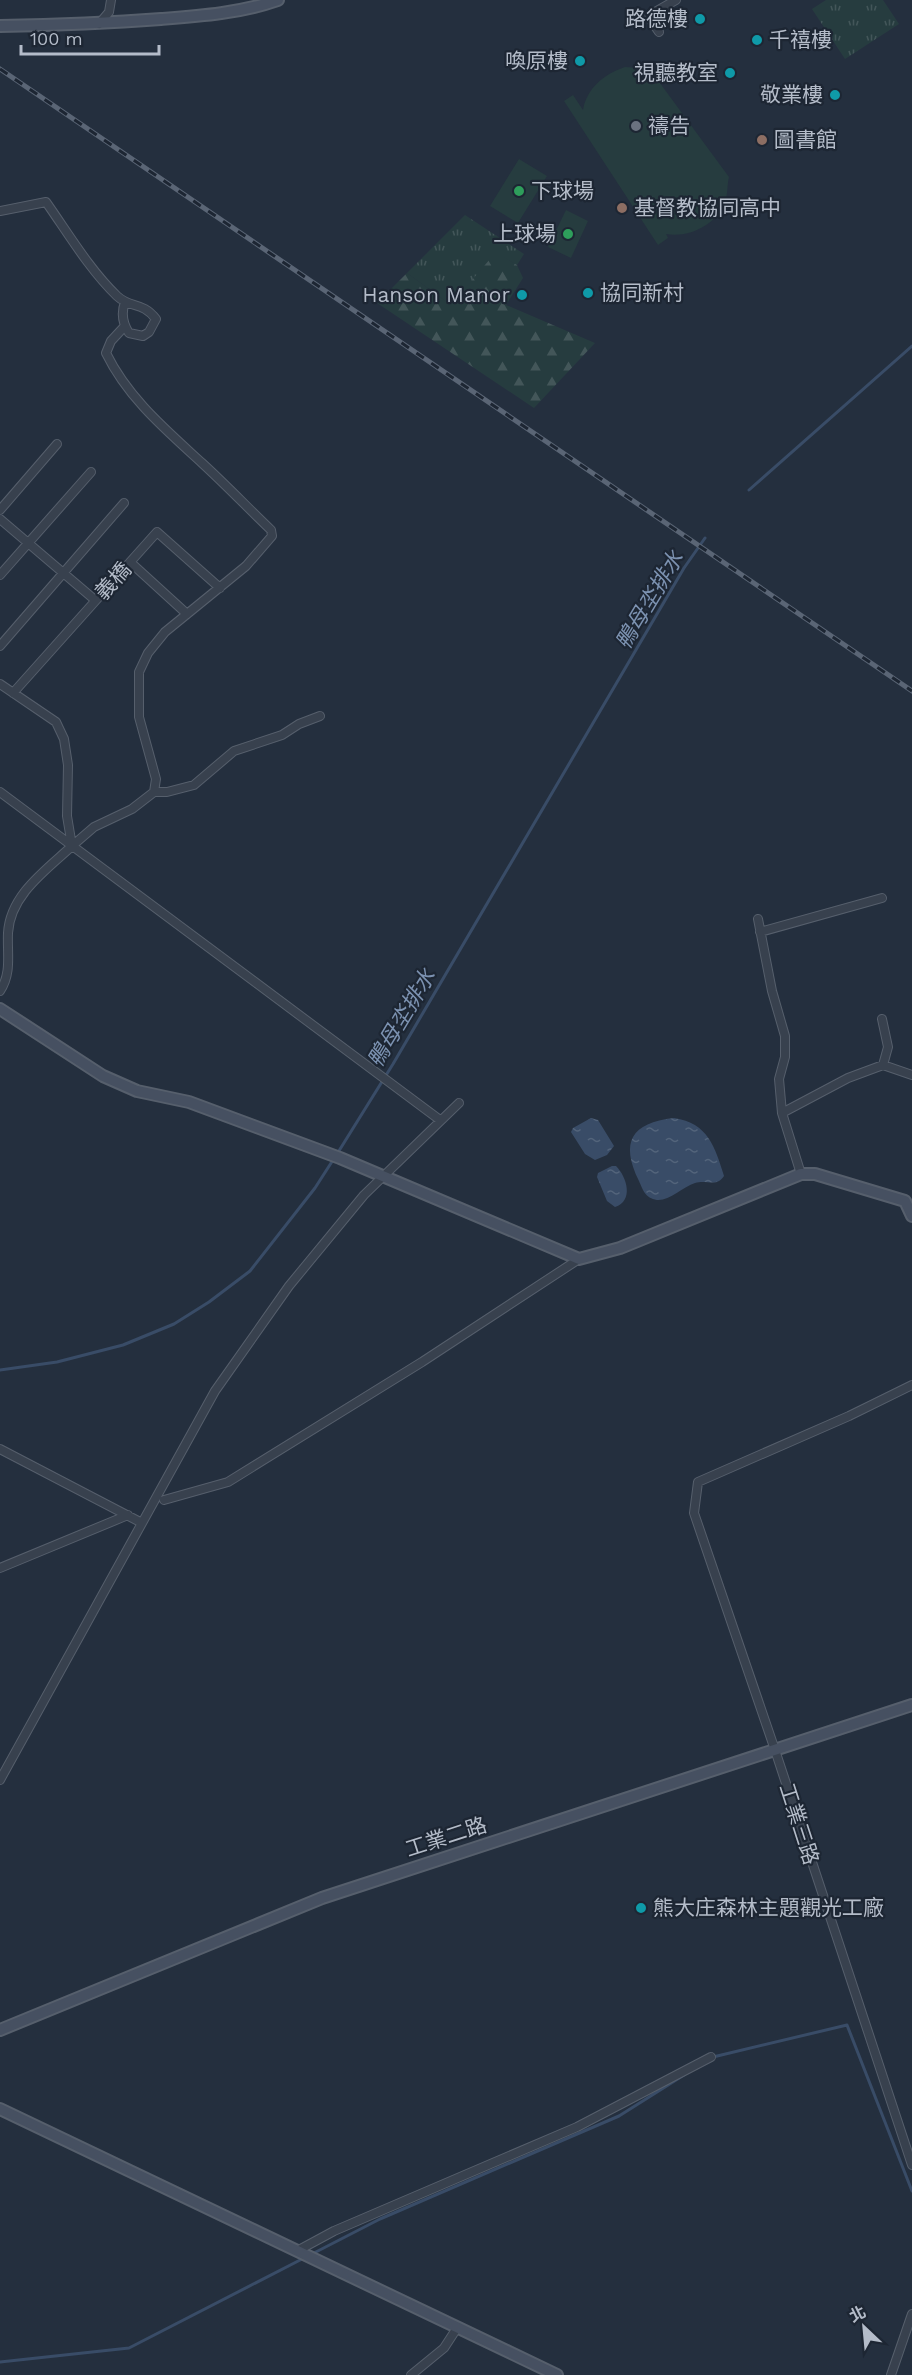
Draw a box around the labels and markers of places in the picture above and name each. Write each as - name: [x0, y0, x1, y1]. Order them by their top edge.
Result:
- place label: 路德樓: [625, 6, 688, 31]
- marker: 路德樓: [693, 12, 707, 26]
- place label: 千禧樓: [769, 27, 832, 52]
- marker: 千禧樓: [750, 33, 764, 47]
- place label: 喚原樓: [505, 48, 568, 73]
- marker: 喚原樓: [573, 54, 587, 68]
- place label: 視聽教室: [634, 60, 718, 85]
- marker: 視聽教室: [723, 66, 737, 80]
- place label: 敬業樓: [760, 82, 823, 107]
- marker: 敬業樓: [828, 88, 842, 102]
- place label: 禱告: [648, 113, 690, 138]
- marker: 禱告: [629, 119, 643, 133]
- place label: 圖書館: [774, 127, 837, 152]
- marker: 圖書館: [755, 133, 769, 147]
- place label: 下球場: [531, 178, 594, 203]
- marker: 下球場: [512, 184, 526, 198]
- place label: 基督教協同高中: [634, 195, 781, 220]
- marker: 基督教協同高中: [615, 201, 629, 215]
- place label: 上球場: [493, 221, 556, 246]
- marker: 上球場: [561, 227, 575, 241]
- place label: 協同新村: [600, 280, 684, 305]
- place label: Hanson Manor: [362, 282, 510, 307]
- marker: 協同新村: [581, 286, 595, 300]
- marker: Hanson Manor: [515, 288, 529, 302]
- place label: 熊大庄森林主題觀光工廠: [653, 1895, 884, 1920]
- marker: 熊大庄森林主題觀光工廠: [634, 1901, 648, 1915]

